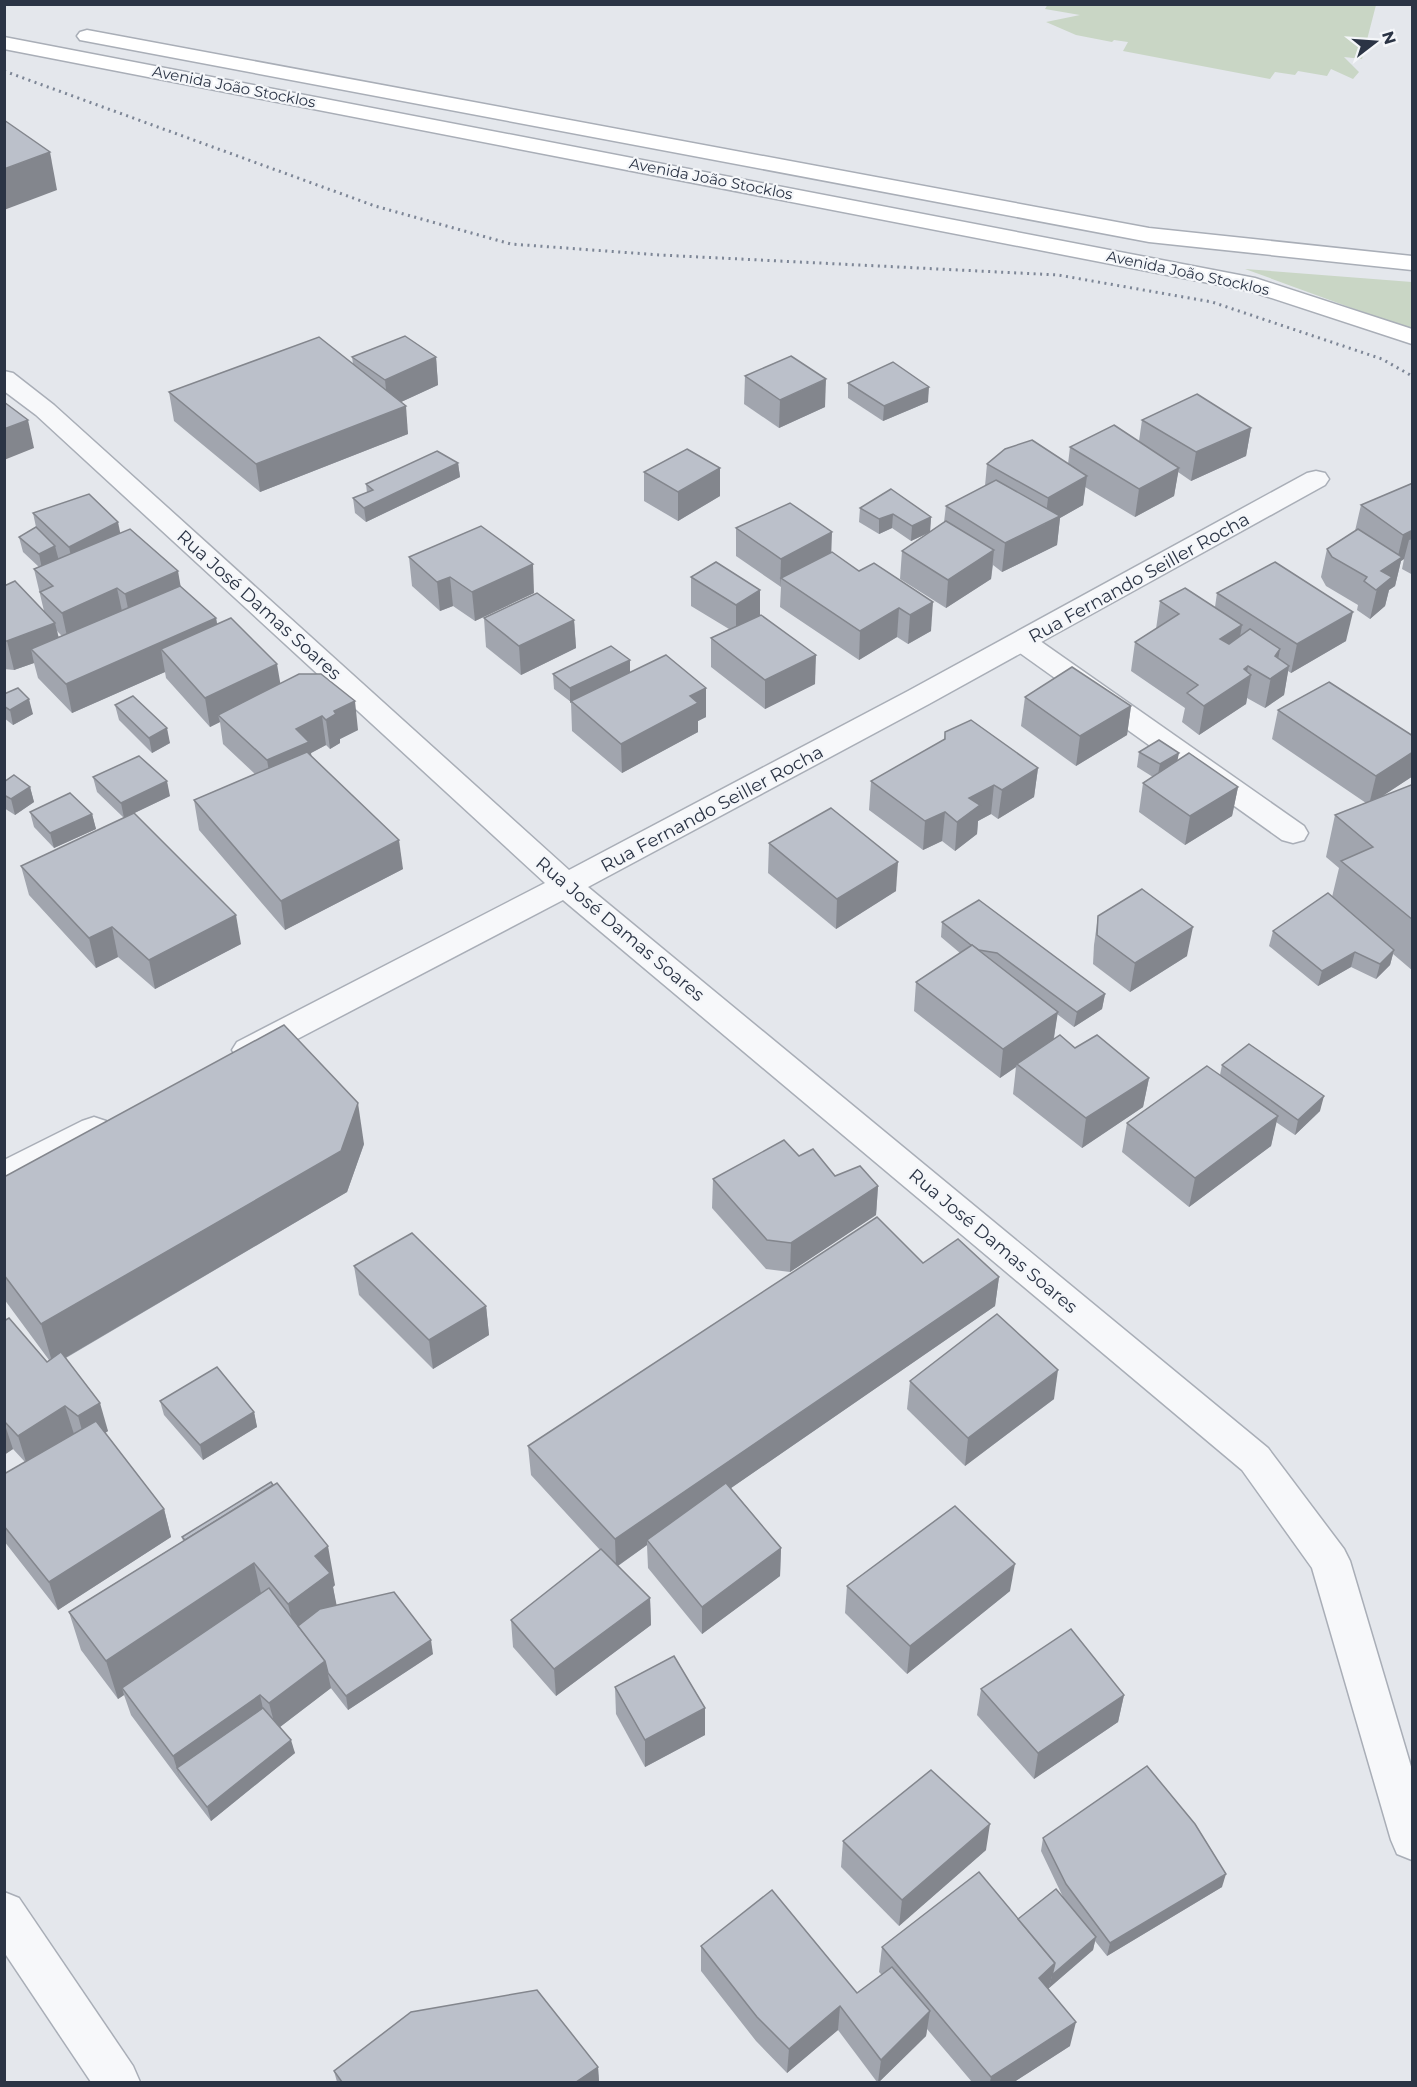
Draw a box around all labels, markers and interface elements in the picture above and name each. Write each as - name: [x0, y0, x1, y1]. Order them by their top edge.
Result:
- north arrow: [1345, 12, 1405, 72]
- text: N: [1378, 29, 1400, 47]
- street label: Avenida João Stocklos: [151, 61, 317, 112]
- street label: Avenida João Stocklos: [628, 153, 794, 204]
- street label: Avenida João Stocklos: [1105, 246, 1271, 299]
- street label: Rua Fernando Seiller Rocha: [1025, 508, 1253, 648]
- street label: Rua José Damas Soares: [172, 525, 346, 685]
- street label: Rua Fernando Seiller Rocha: [597, 741, 827, 877]
- street label: Rua José Damas Soares: [531, 852, 709, 1006]
- street label: Rua José Damas Soares: [904, 1164, 1082, 1318]

